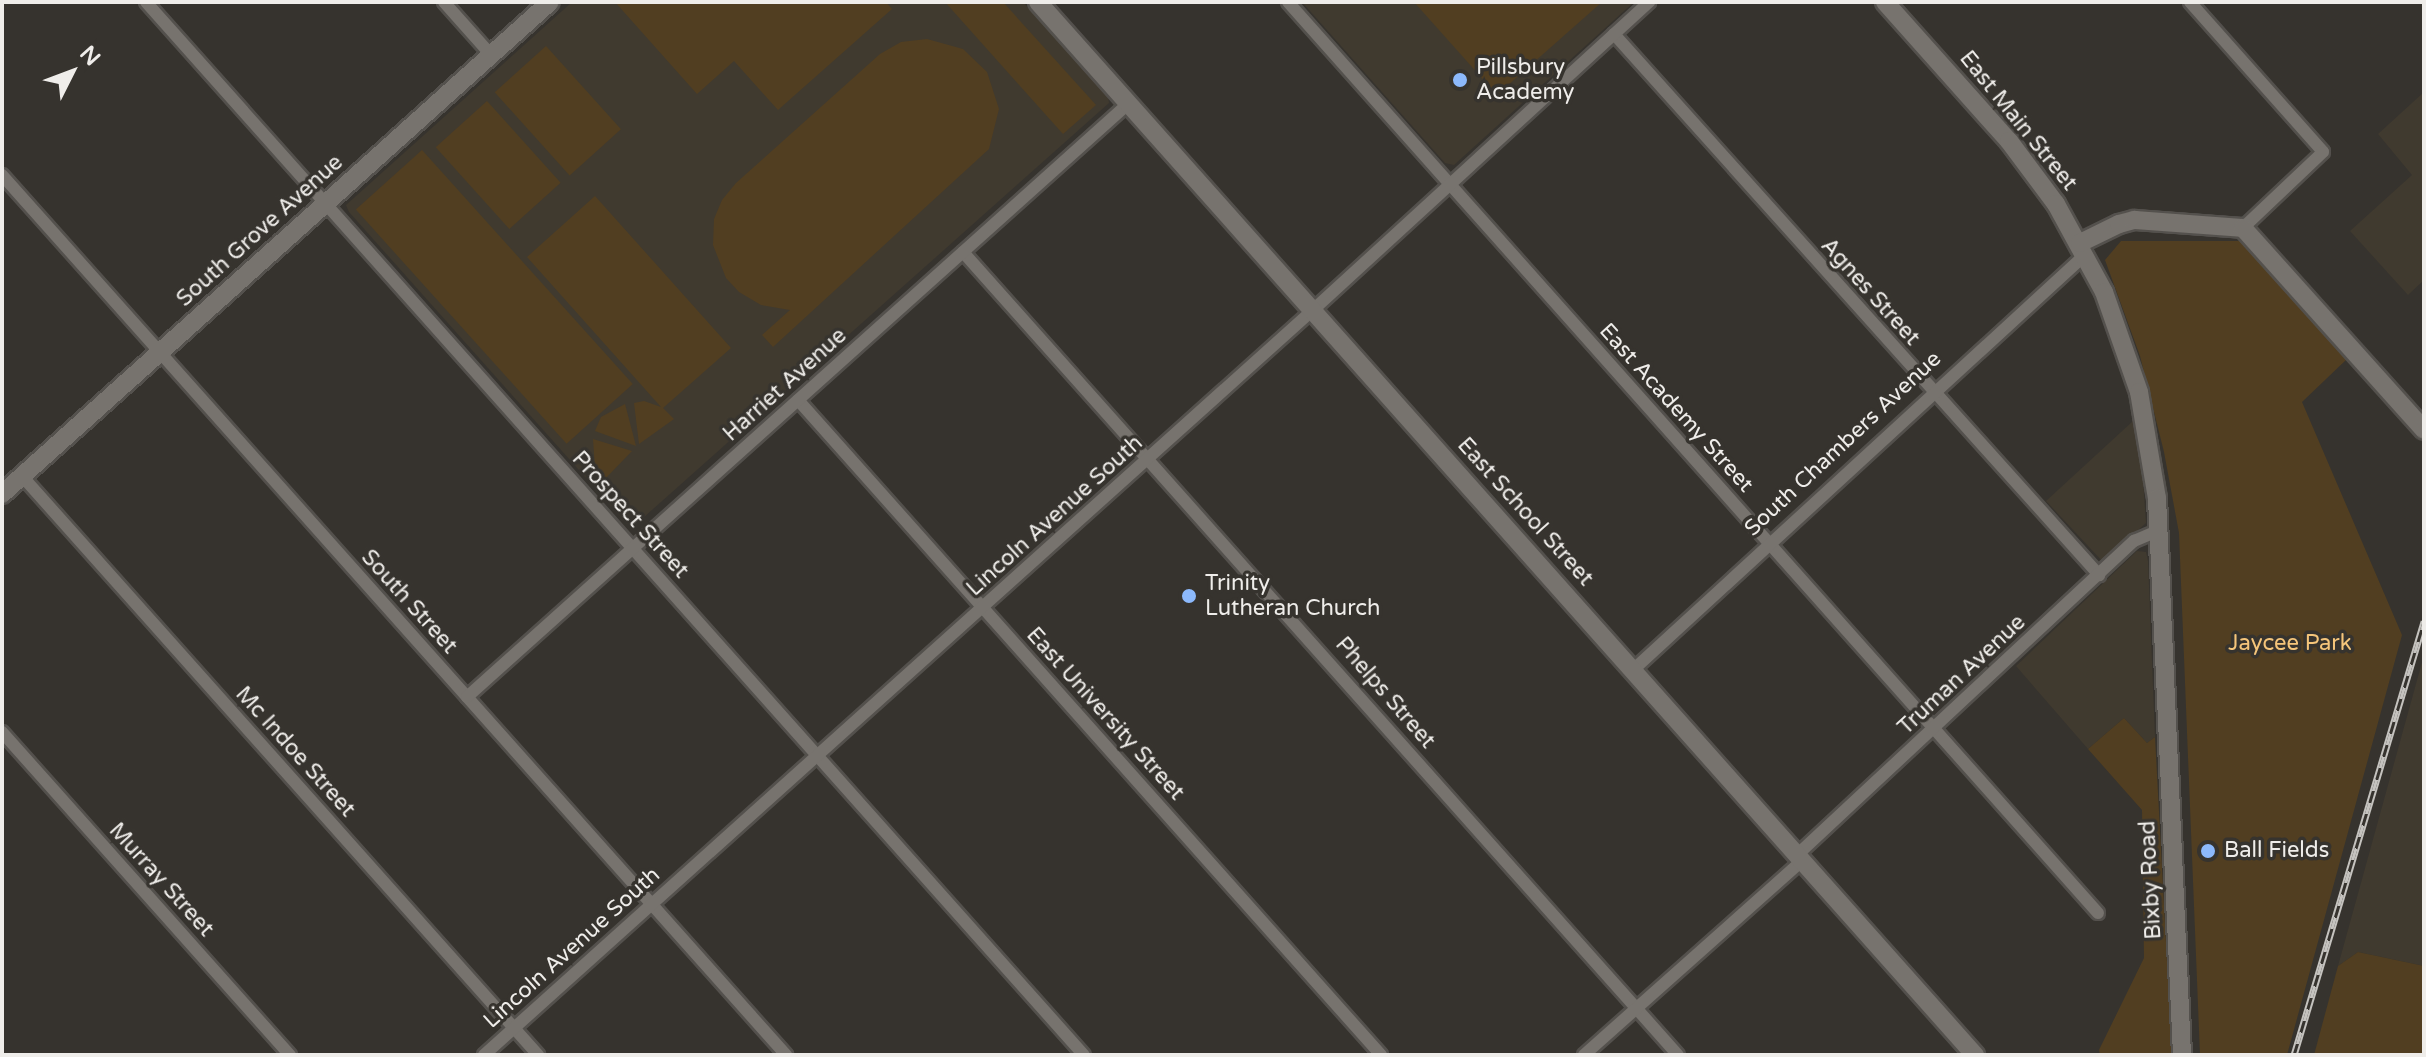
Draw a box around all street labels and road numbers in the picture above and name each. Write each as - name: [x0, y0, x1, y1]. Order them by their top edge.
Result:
- street label: East Main Street: [1954, 46, 2082, 196]
- street label: South Grove Avenue: [172, 150, 348, 312]
- street label: Agnes Street: [1815, 233, 1925, 351]
- street label: East Academy Street: [1593, 318, 1759, 498]
- street label: Harriet Avenue: [718, 323, 852, 447]
- street label: South Chambers Avenue: [1739, 346, 1947, 542]
- street label: Lincoln Avenue South: [962, 430, 1148, 602]
- street label: East School Street: [1452, 432, 1598, 592]
- street label: Prospect Street: [566, 446, 694, 584]
- street label: South Street: [355, 545, 463, 659]
- street label: Truman Avenue: [1893, 609, 2031, 741]
- street label: East University Street: [1021, 622, 1189, 806]
- street label: Phelps Street: [1329, 632, 1441, 754]
- street label: Mc Indoe Street: [230, 681, 360, 823]
- street label: Murray Street: [103, 818, 219, 942]
- street label: Bixby Road: [2135, 820, 2167, 940]
- street label: Lincoln Avenue South: [479, 862, 665, 1034]

